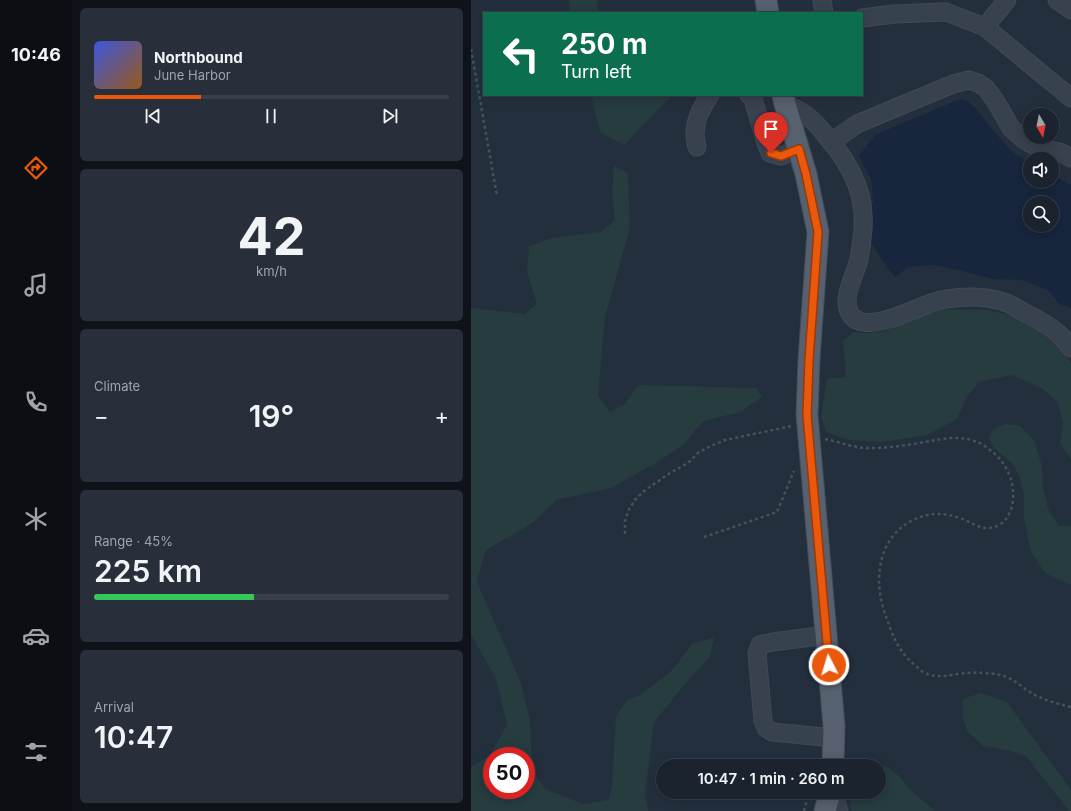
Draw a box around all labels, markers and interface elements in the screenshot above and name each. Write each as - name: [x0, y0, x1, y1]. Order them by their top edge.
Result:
- text: 250 m: [561, 27, 648, 61]
- icon: left: [495, 28, 547, 80]
- text: 10:46: [11, 44, 61, 65]
- text: Northbound: [154, 48, 243, 67]
- text: Turn left: [561, 61, 631, 82]
- text: June Harbor: [154, 67, 231, 83]
- icon: previous: [142, 105, 164, 127]
- icon: pause: [260, 105, 282, 127]
- icon: next: [379, 105, 401, 127]
- north arrow: [1023, 108, 1059, 144]
- map controls: [1023, 108, 1059, 232]
- pin: [754, 112, 788, 153]
- icon: arrive: [760, 118, 782, 140]
- button: sound: [1023, 152, 1059, 188]
- icon: directions: [22, 154, 50, 182]
- button: search: [1023, 196, 1059, 232]
- text: 42: [238, 205, 305, 268]
- text: km/h: [256, 263, 287, 279]
- icon: music: [22, 271, 50, 299]
- text: Climate: [94, 378, 140, 394]
- icon: phone: [22, 388, 50, 416]
- text: 19°: [249, 398, 294, 434]
- text: −: [94, 403, 109, 429]
- text: +: [434, 403, 449, 429]
- icon: climate: [22, 505, 50, 533]
- text: Range · 45%: [94, 533, 173, 549]
- text: 225 km: [94, 553, 202, 589]
- icon: car: [22, 622, 50, 650]
- position arrow: [808, 644, 850, 686]
- text: Arrival: [94, 699, 134, 715]
- text: 10:47: [94, 719, 173, 755]
- icon: filters: [22, 738, 50, 766]
- speed limit sign: 50: [483, 747, 535, 799]
- text: 10:47 · 1 min · 260 m: [697, 769, 845, 788]

